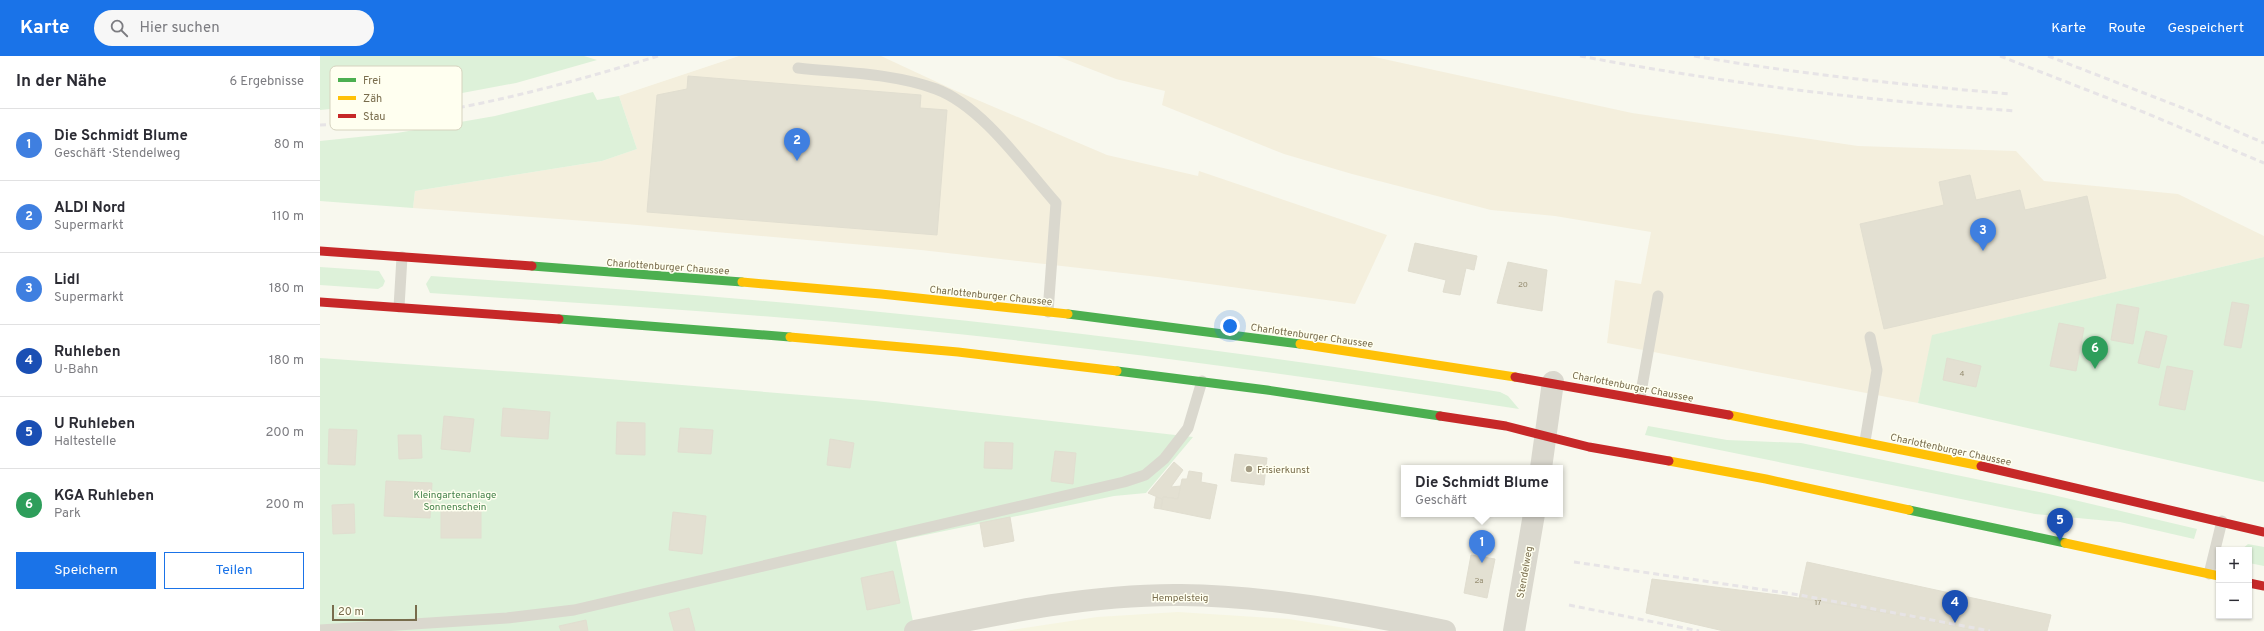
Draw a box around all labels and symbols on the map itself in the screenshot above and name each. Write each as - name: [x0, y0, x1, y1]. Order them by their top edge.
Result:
- legend: [330, 66, 462, 130]
- text: Frei: [363, 74, 381, 88]
- text: Zäh: [363, 92, 382, 106]
- text: Stau: [363, 110, 386, 124]
- pin: 2: [784, 128, 810, 161]
- pin: 3: [1970, 218, 1996, 251]
- street label: Charlottenburger Chaussee: [606, 257, 730, 278]
- house number: 20: [1518, 280, 1528, 290]
- street label: Charlottenburger Chaussee: [929, 284, 1053, 309]
- your location: [1220, 316, 1240, 336]
- street label: Charlottenburger Chaussee: [1250, 321, 1374, 352]
- pin: 6: [2082, 336, 2108, 369]
- street label: Charlottenburger Chaussee: [1571, 369, 1695, 406]
- house number: 4: [1960, 369, 1965, 379]
- street label: Charlottenburger Chaussee: [1889, 431, 2012, 470]
- marker: Frisierkunst: [1244, 464, 1254, 474]
- place label: Frisierkunst: [1257, 464, 1310, 477]
- park label: Kleingartenanlage Sonnenschein: [414, 489, 496, 514]
- pin: 5: [2047, 508, 2073, 541]
- pin: 1: [1469, 530, 1495, 563]
- street label: Stendelweg: [1515, 545, 1536, 599]
- house number: 2a: [1474, 576, 1484, 586]
- pin: 4: [1942, 590, 1968, 623]
- street label: Hempelsteig: [1152, 592, 1208, 605]
- house number: 17: [1814, 598, 1822, 608]
- scale bar: [332, 603, 417, 622]

